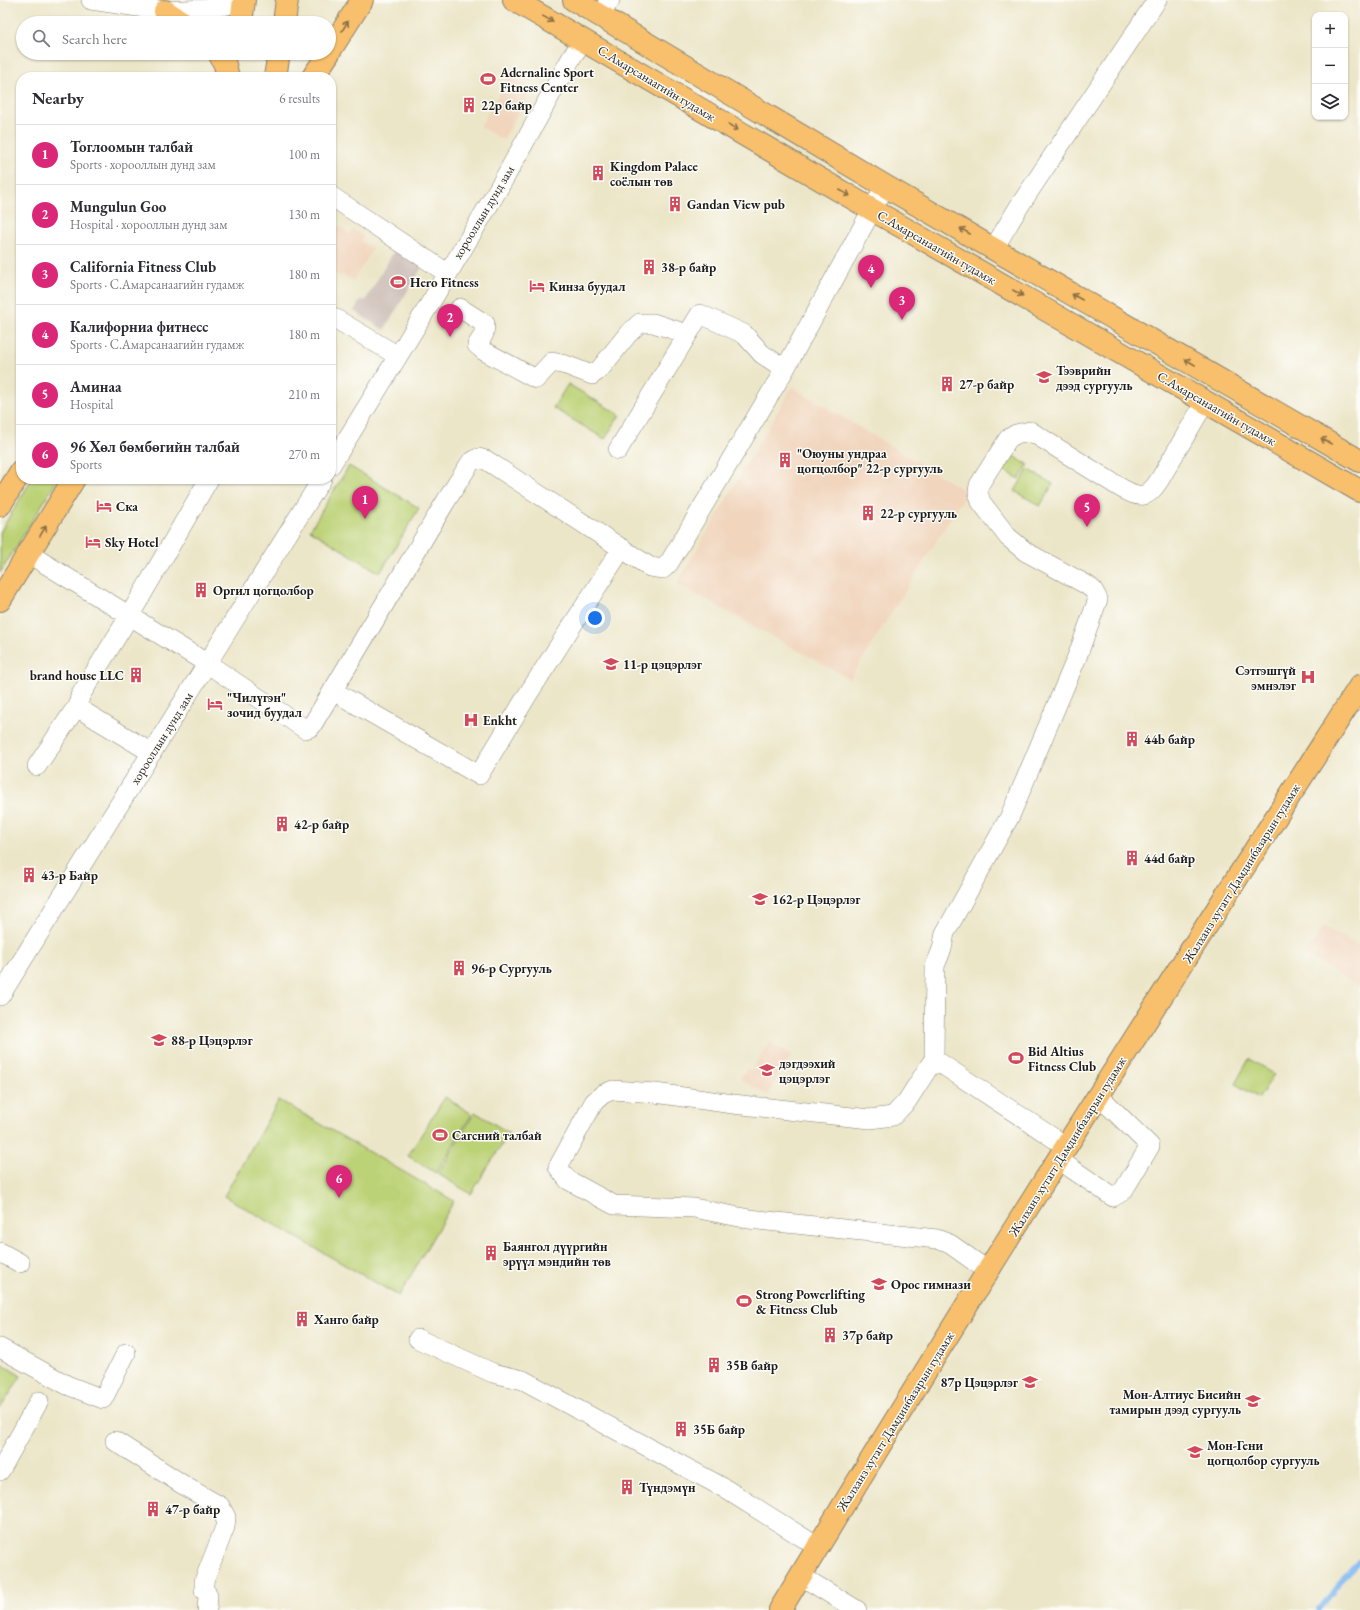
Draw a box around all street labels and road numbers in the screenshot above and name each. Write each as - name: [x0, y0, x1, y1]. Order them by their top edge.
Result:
- street label: С.Амарсанаагийн гудамж: [595, 41, 719, 125]
- street label: хорооллын дунд зам: [449, 162, 518, 262]
- street label: С.Амарсанаагийн гудамж: [874, 206, 999, 288]
- street label: С.Амарсанаагийн гудамж: [1154, 367, 1279, 449]
- street label: хорооллын дунд зам: [126, 689, 197, 788]
- street label: Жалханз хутагт Дамдинбазарын гудамж: [1178, 780, 1304, 967]
- street label: Жалханз хутагт Дамдинбазарын гудамж: [1004, 1053, 1130, 1240]
- street label: Жалханз хутагт Дамдинбазарын гудамж: [832, 1328, 958, 1515]

